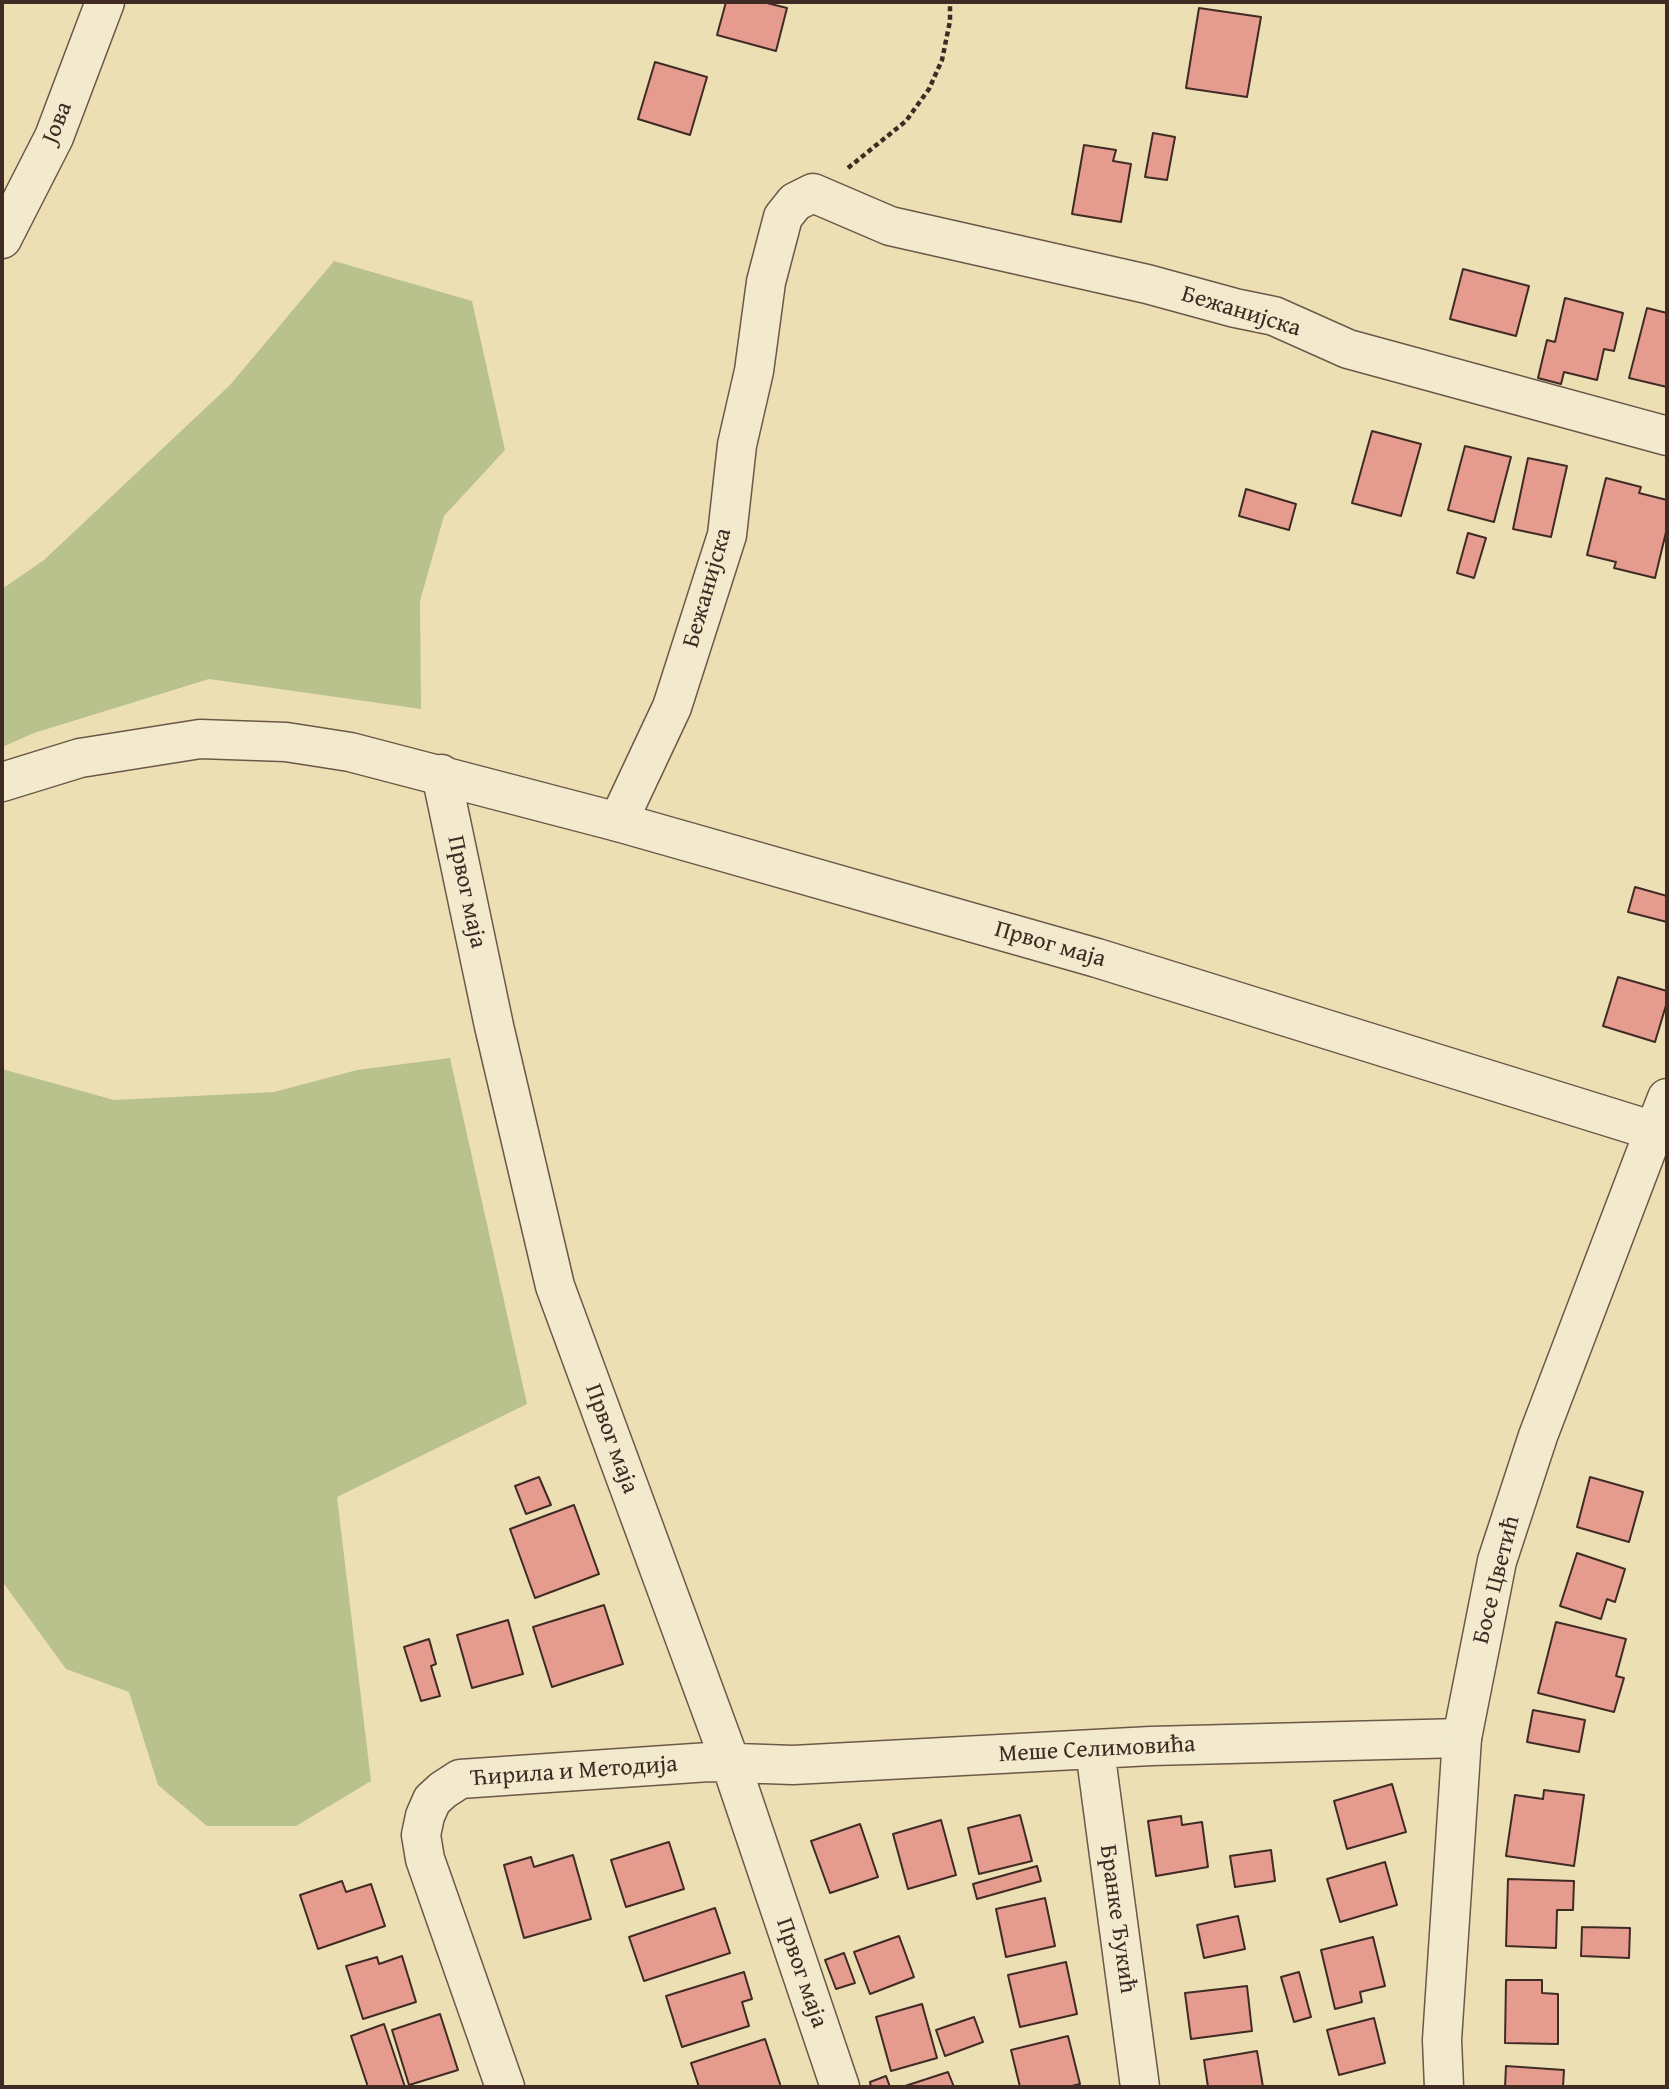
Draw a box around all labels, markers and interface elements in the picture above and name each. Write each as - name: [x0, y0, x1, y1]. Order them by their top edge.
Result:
- street label: Јова: [37, 98, 79, 148]
- street label: Бежанијска: [1178, 280, 1304, 344]
- street label: Бежанијска: [677, 525, 739, 651]
- street label: Првог маја: [440, 833, 492, 951]
- street label: Првог маја: [991, 915, 1109, 975]
- street label: Првог маја: [578, 1380, 644, 1498]
- street label: Босе Цветић: [1467, 1513, 1527, 1647]
- street label: Меше Селимовића: [998, 1730, 1196, 1770]
- street label: Ћирила и Методија: [469, 1750, 679, 1794]
- street label: Бранке Ђукић: [1092, 1843, 1142, 1995]
- street label: Првог маја: [769, 1914, 833, 2032]

